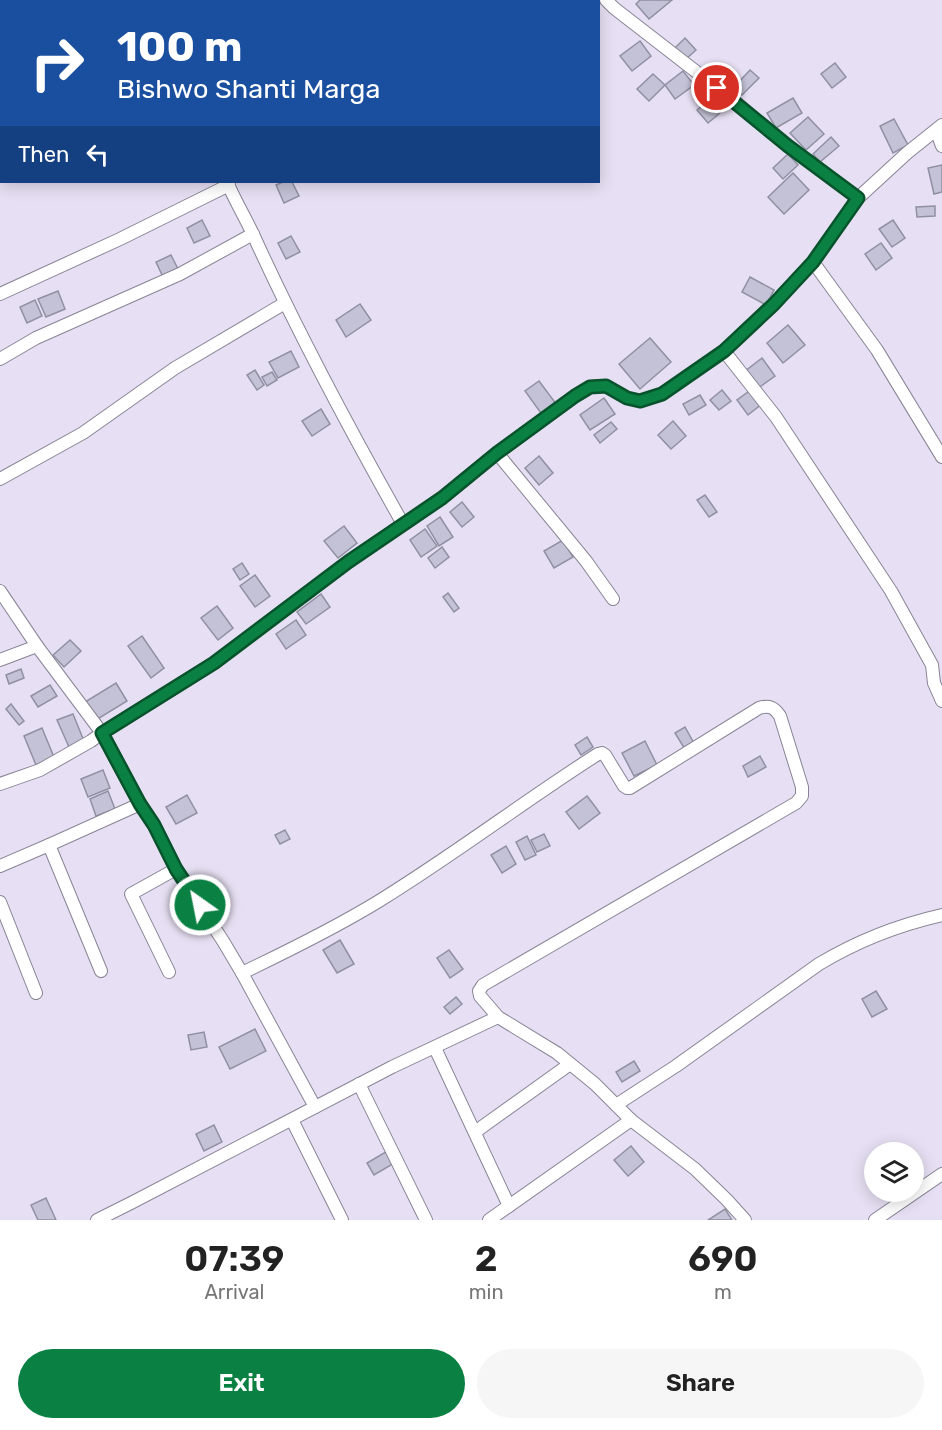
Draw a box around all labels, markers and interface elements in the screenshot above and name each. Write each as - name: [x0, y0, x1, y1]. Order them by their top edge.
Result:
- text: 100 m: [117, 22, 242, 72]
- icon: right: [18, 24, 96, 102]
- pin: [691, 62, 742, 113]
- icon: arrive: [700, 71, 733, 104]
- text: Bishwo Shanti Marga: [117, 73, 380, 105]
- icon: left: [81, 138, 114, 171]
- text: Then: [18, 141, 69, 168]
- position arrow: [168, 873, 232, 937]
- map controls: [864, 1142, 924, 1202]
- button: layers: [864, 1142, 924, 1202]
- text: 07:39: [184, 1237, 285, 1280]
- text: 2: [475, 1237, 498, 1280]
- text: 690: [688, 1237, 758, 1280]
- text: Arrival: [204, 1280, 264, 1304]
- text: min: [469, 1280, 504, 1304]
- text: m: [714, 1280, 732, 1304]
- button: Exit: [18, 1349, 465, 1418]
- button: Share: [477, 1349, 924, 1418]

